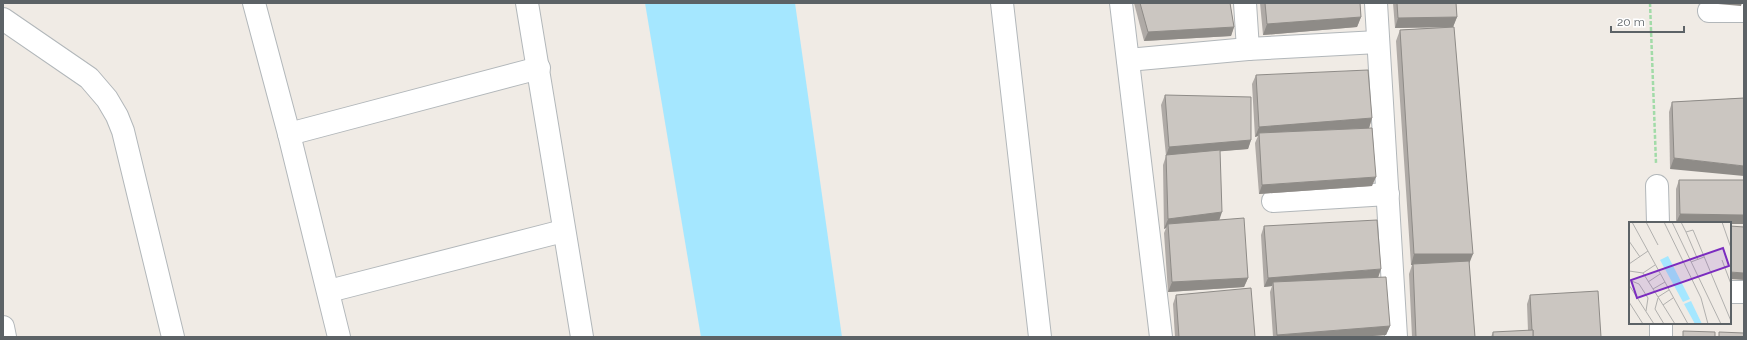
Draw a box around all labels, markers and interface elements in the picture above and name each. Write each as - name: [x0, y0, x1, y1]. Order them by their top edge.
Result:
- scale bar: [1611, 8, 1684, 34]
- text: 20 m: [1617, 15, 1645, 29]
- inset map: [1629, 222, 1731, 324]

